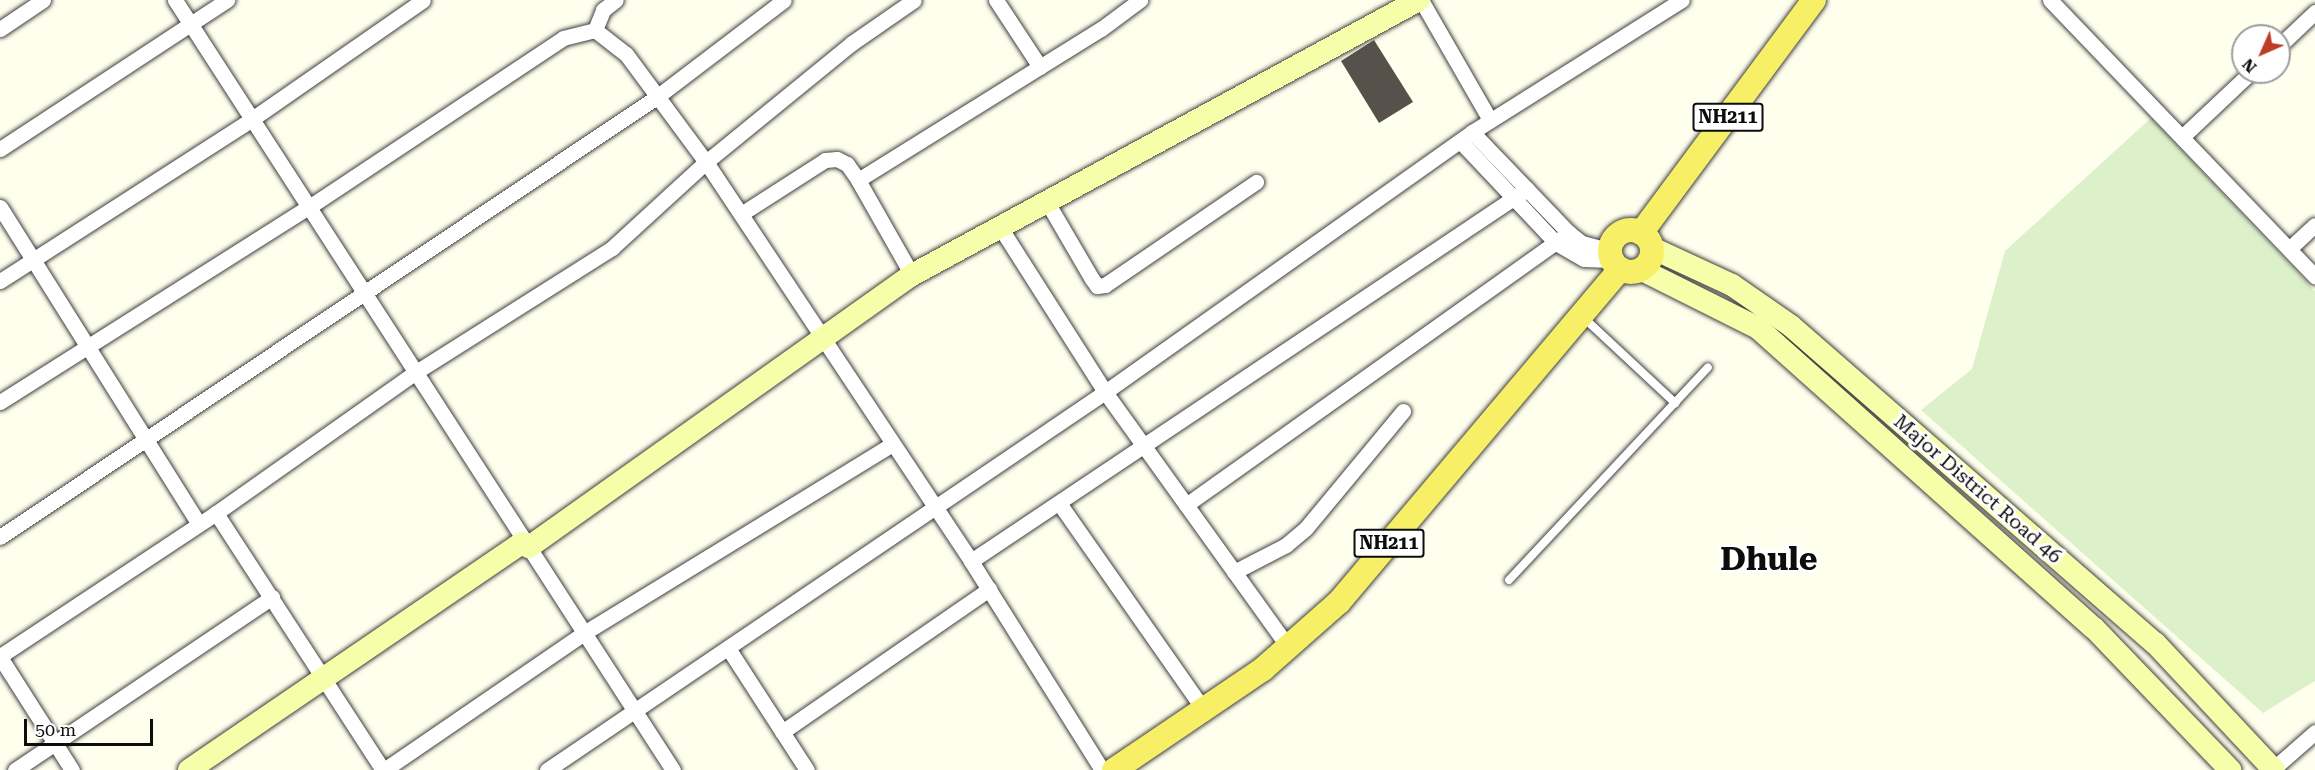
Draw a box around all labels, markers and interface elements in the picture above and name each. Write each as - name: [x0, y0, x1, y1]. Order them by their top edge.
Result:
- north arrow: [2231, 24, 2291, 84]
- text: N: [2238, 55, 2260, 77]
- road number: NH211: [1692, 102, 1764, 132]
- street label: Major District Road 46: [1889, 409, 2067, 569]
- road number: NH211: [1353, 528, 1425, 558]
- district label: Dhule: [1720, 540, 1818, 578]
- scale bar: [27, 707, 156, 745]
- text: 50 m: [35, 719, 76, 740]

